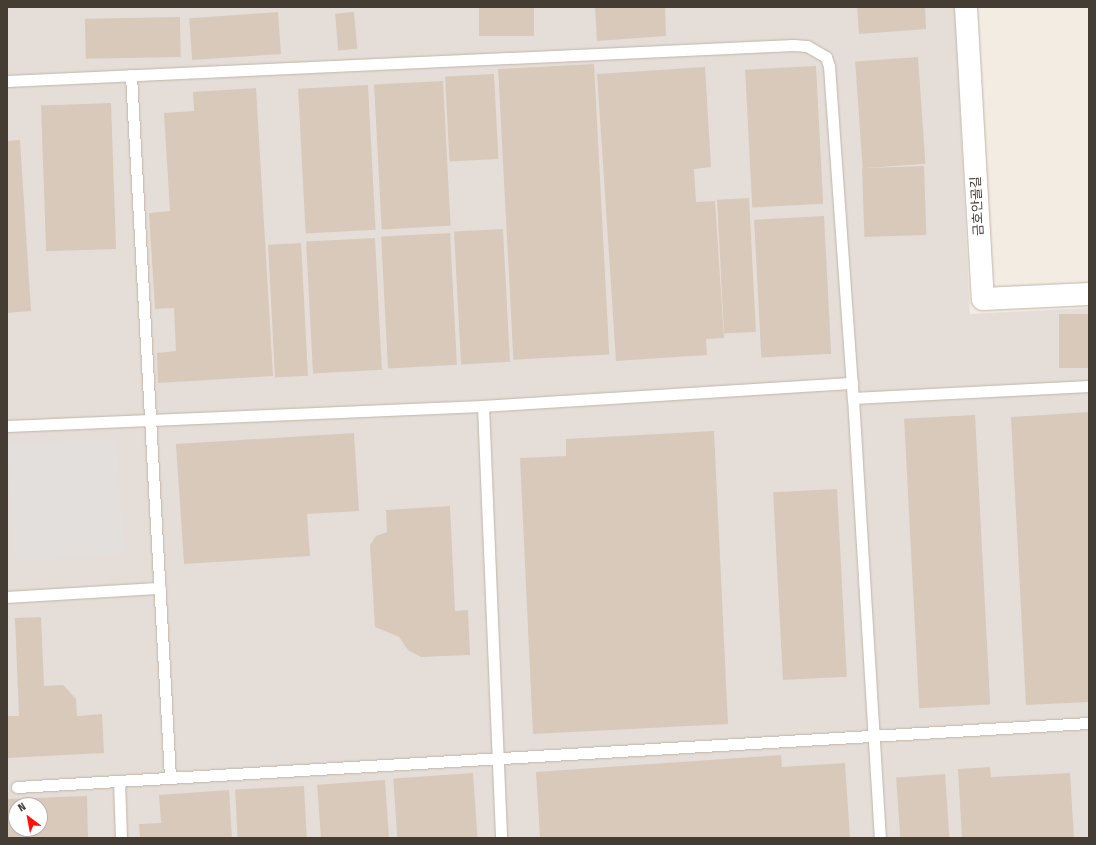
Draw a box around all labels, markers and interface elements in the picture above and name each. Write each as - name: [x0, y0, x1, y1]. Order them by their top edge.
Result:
- street label: 금호안골길: [969, 176, 987, 236]
- north arrow: [8, 797, 48, 837]
- text: N: [16, 800, 28, 815]

